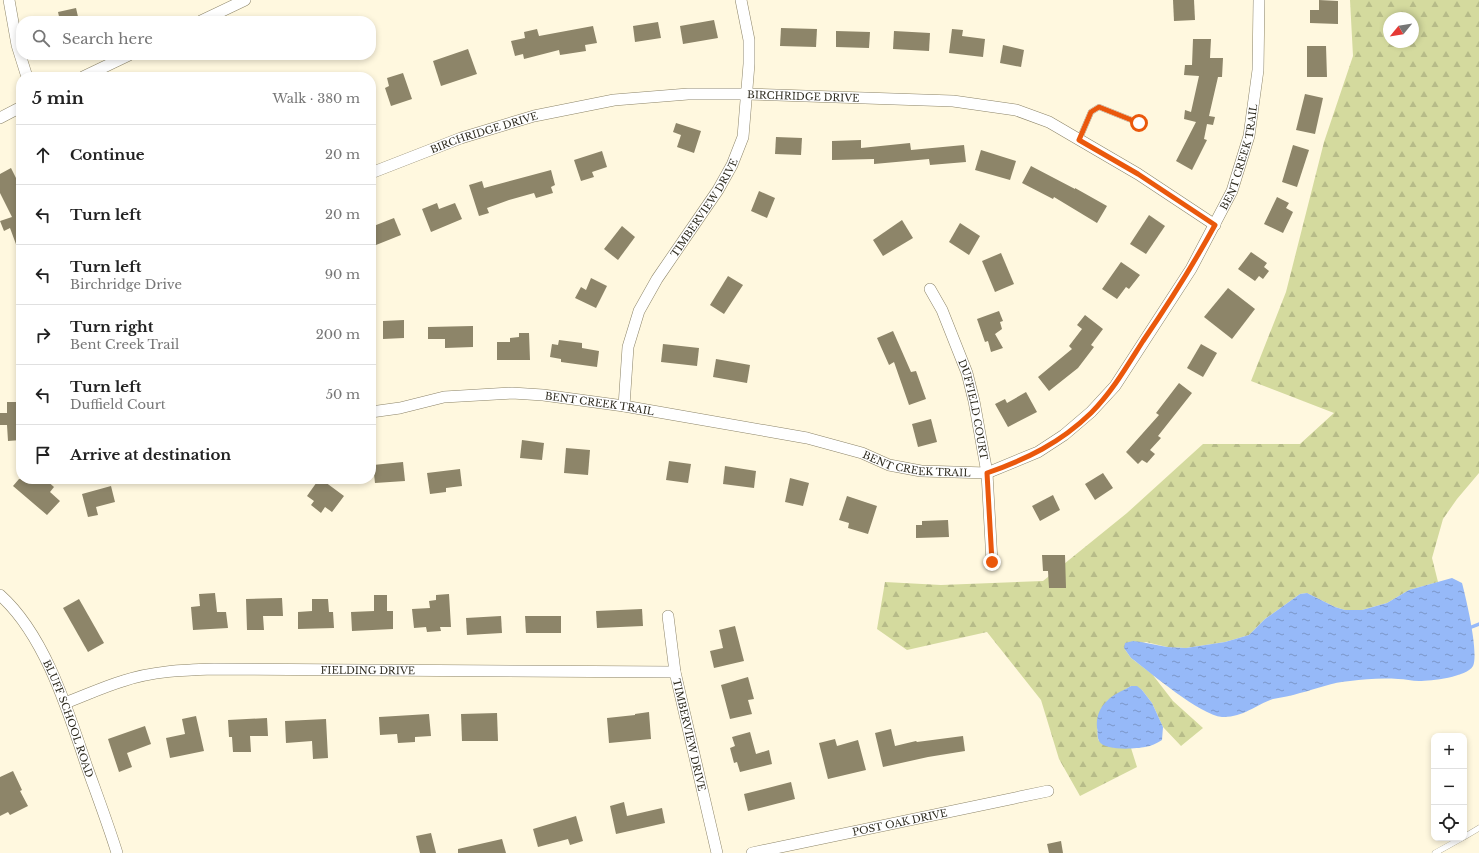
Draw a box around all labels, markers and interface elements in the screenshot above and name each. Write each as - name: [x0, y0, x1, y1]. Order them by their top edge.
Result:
- north arrow: [1383, 12, 1419, 48]
- search box: [16, 16, 376, 60]
- icon: search: [30, 27, 52, 49]
- text: Search here: [62, 29, 153, 48]
- text: 5 min: [32, 88, 84, 109]
- street label: BIRCHRIDGE DRIVE: [747, 88, 860, 105]
- text: Walk · 380 m: [273, 90, 360, 107]
- street label: BENT CREEK TRAIL: [1217, 102, 1260, 212]
- street label: BIRCHRIDGE DRIVE: [428, 109, 539, 156]
- route start: [1130, 114, 1148, 132]
- icon: ahead: [32, 144, 54, 166]
- text: Continue: [70, 145, 145, 164]
- text: 20 m: [325, 146, 360, 163]
- street label: TIMBERVIEW DRIVE: [668, 157, 741, 260]
- icon: left: [32, 204, 54, 226]
- text: Turn left: [70, 205, 141, 224]
- text: 20 m: [325, 206, 360, 223]
- text: Turn left: [70, 257, 141, 276]
- icon: left: [32, 264, 54, 286]
- text: 90 m: [325, 266, 360, 283]
- text: Birchridge Drive: [70, 276, 182, 293]
- text: Turn right: [70, 317, 153, 336]
- icon: right: [32, 324, 54, 346]
- text: 200 m: [316, 326, 360, 343]
- text: Bent Creek Trail: [70, 336, 179, 353]
- street label: DUFFIELD COURT: [955, 357, 990, 461]
- text: Turn left: [70, 377, 141, 396]
- icon: left: [32, 384, 54, 406]
- text: 50 m: [326, 386, 360, 403]
- street label: BENT CREEK TRAIL: [544, 389, 656, 418]
- text: Duffield Court: [70, 396, 166, 413]
- icon: arrive: [32, 444, 54, 466]
- text: Arrive at destination: [70, 445, 231, 464]
- street label: BENT CREEK TRAIL: [861, 448, 972, 480]
- route end: [983, 553, 1001, 571]
- street label: BLUFF SCHOOL ROAD: [40, 658, 96, 780]
- street label: FIELDING DRIVE: [321, 664, 415, 677]
- street label: TIMBERVIEW DRIVE: [670, 678, 708, 792]
- map controls: [1431, 733, 1467, 841]
- button: +: [1431, 733, 1467, 769]
- button: −: [1431, 769, 1467, 805]
- button: locate: [1431, 805, 1467, 841]
- street label: POST OAK DRIVE: [851, 806, 948, 839]

